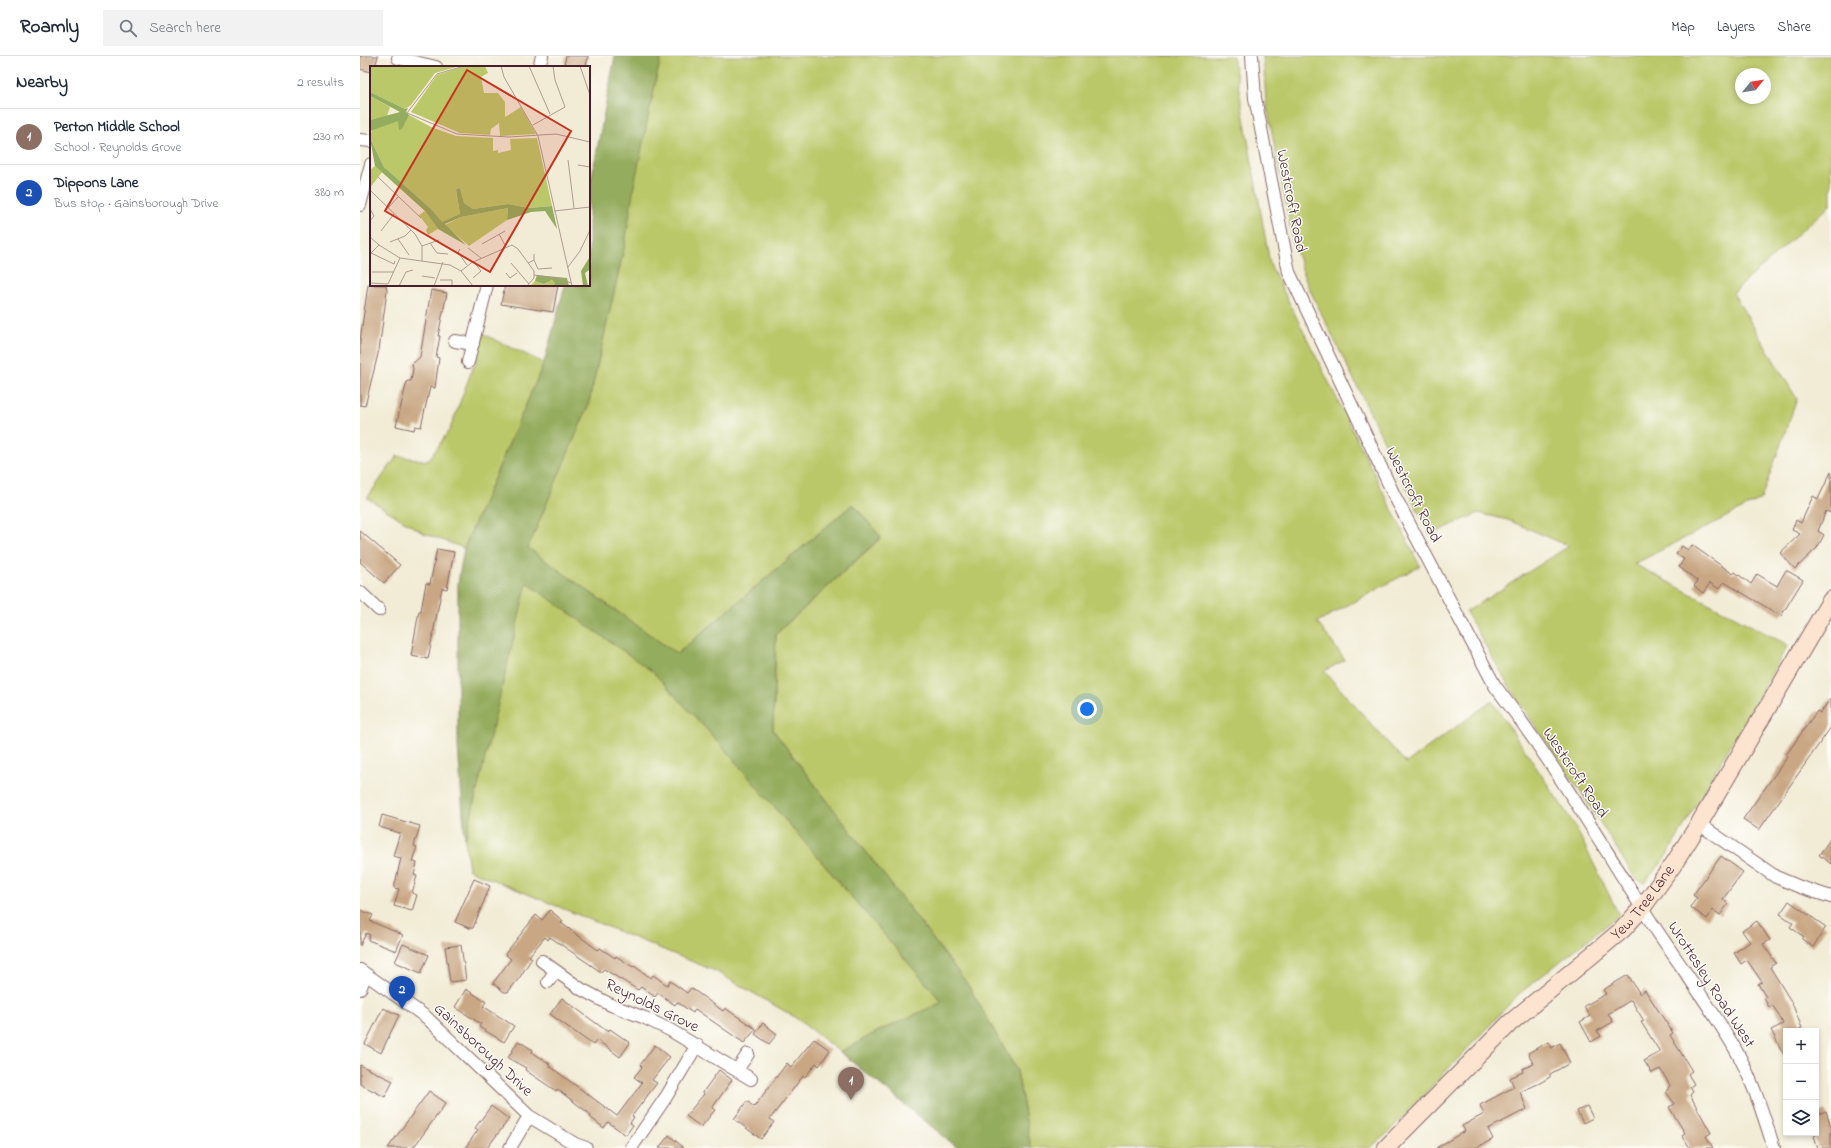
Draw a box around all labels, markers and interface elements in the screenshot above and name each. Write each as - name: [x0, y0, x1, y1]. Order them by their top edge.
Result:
- search box: [103, 10, 383, 46]
- text: Roamly: [20, 14, 79, 41]
- icon: search: [117, 17, 139, 39]
- text: Search here: [149, 17, 221, 39]
- text: Map: [1671, 17, 1695, 38]
- text: Layers: [1717, 17, 1755, 38]
- text: Share: [1777, 17, 1811, 38]
- inset map: [370, 66, 590, 286]
- north arrow: [1735, 68, 1771, 104]
- text: Nearby: [16, 70, 68, 95]
- text: 2 results: [297, 73, 344, 92]
- text: Perton Middle School: [54, 116, 180, 138]
- text: 1: [27, 127, 31, 146]
- text: 230 m: [313, 127, 344, 146]
- text: School · Reynolds Grove: [54, 138, 181, 157]
- street label: Westcroft Road: [1269, 147, 1313, 255]
- text: Dippons Lane: [54, 172, 138, 194]
- text: 2: [26, 183, 32, 202]
- text: 380 m: [315, 183, 344, 202]
- text: Bus stop · Gainsborough Drive: [54, 194, 218, 213]
- street label: Westcroft Road: [1379, 443, 1447, 547]
- your location: [1077, 699, 1097, 719]
- street label: Westcroft Road: [1536, 723, 1614, 823]
- street label: Yew Tree Lane: [1606, 860, 1682, 946]
- street label: Wrottesley Road West: [1661, 917, 1761, 1053]
- street label: Reynolds Grove: [601, 973, 704, 1039]
- pin: 2: [389, 976, 415, 1009]
- street label: Gainsborough Drive: [428, 997, 539, 1103]
- map controls: [1783, 1028, 1819, 1136]
- button: +: [1783, 1028, 1819, 1064]
- button: −: [1783, 1064, 1819, 1100]
- pin: 1: [838, 1067, 864, 1100]
- button: layers: [1783, 1100, 1819, 1136]

